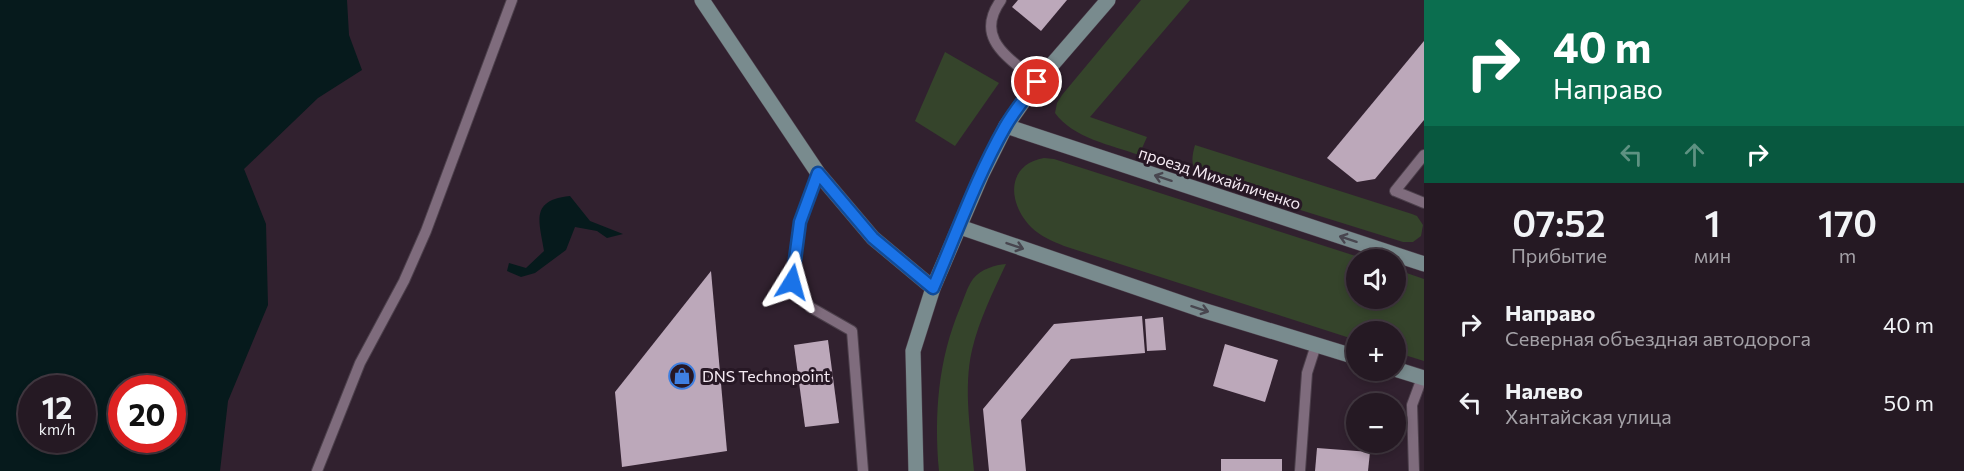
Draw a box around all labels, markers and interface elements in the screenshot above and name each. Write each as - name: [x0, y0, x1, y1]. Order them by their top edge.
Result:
- text: 40 m: [1553, 20, 1651, 72]
- icon: right: [1454, 24, 1532, 102]
- pin: [1011, 56, 1062, 107]
- icon: arrive: [1020, 65, 1053, 98]
- text: Направо: [1553, 72, 1663, 105]
- icon: left: [1615, 138, 1648, 171]
- icon: ahead: [1678, 138, 1711, 171]
- icon: right: [1741, 138, 1774, 171]
- street label: проезд Михайличенко: [1137, 142, 1304, 213]
- one-way arrow: [1154, 172, 1173, 183]
- text: 07:52: [1512, 200, 1606, 244]
- text: 1: [1704, 200, 1720, 244]
- text: 170: [1818, 200, 1877, 244]
- one-way arrow: [1339, 233, 1358, 244]
- one-way arrow: [1005, 241, 1024, 252]
- text: Прибытие: [1511, 243, 1607, 267]
- text: мин: [1694, 243, 1731, 267]
- text: m: [1839, 243, 1856, 267]
- map controls: [1346, 249, 1406, 453]
- button: sound: [1346, 249, 1406, 309]
- position arrow: [760, 250, 824, 314]
- text: Направо: [1505, 299, 1595, 326]
- one-way arrow: [1190, 304, 1209, 315]
- icon: right: [1454, 308, 1487, 341]
- text: 40 m: [1883, 311, 1934, 338]
- button: +: [1346, 321, 1406, 381]
- text: Северная объездная автодорога: [1505, 326, 1811, 350]
- shop icon: DNS Technopoint: [667, 361, 697, 391]
- place label: DNS Technopoint: [702, 366, 831, 385]
- speed limit sign: 20: [108, 375, 186, 453]
- text: Налево: [1505, 377, 1583, 404]
- icon: left: [1454, 386, 1487, 419]
- text: 12: [42, 388, 72, 425]
- text: 50 m: [1884, 389, 1934, 416]
- button: −: [1346, 393, 1406, 453]
- text: Хантайская улица: [1505, 404, 1672, 428]
- text: km/h: [39, 420, 75, 438]

